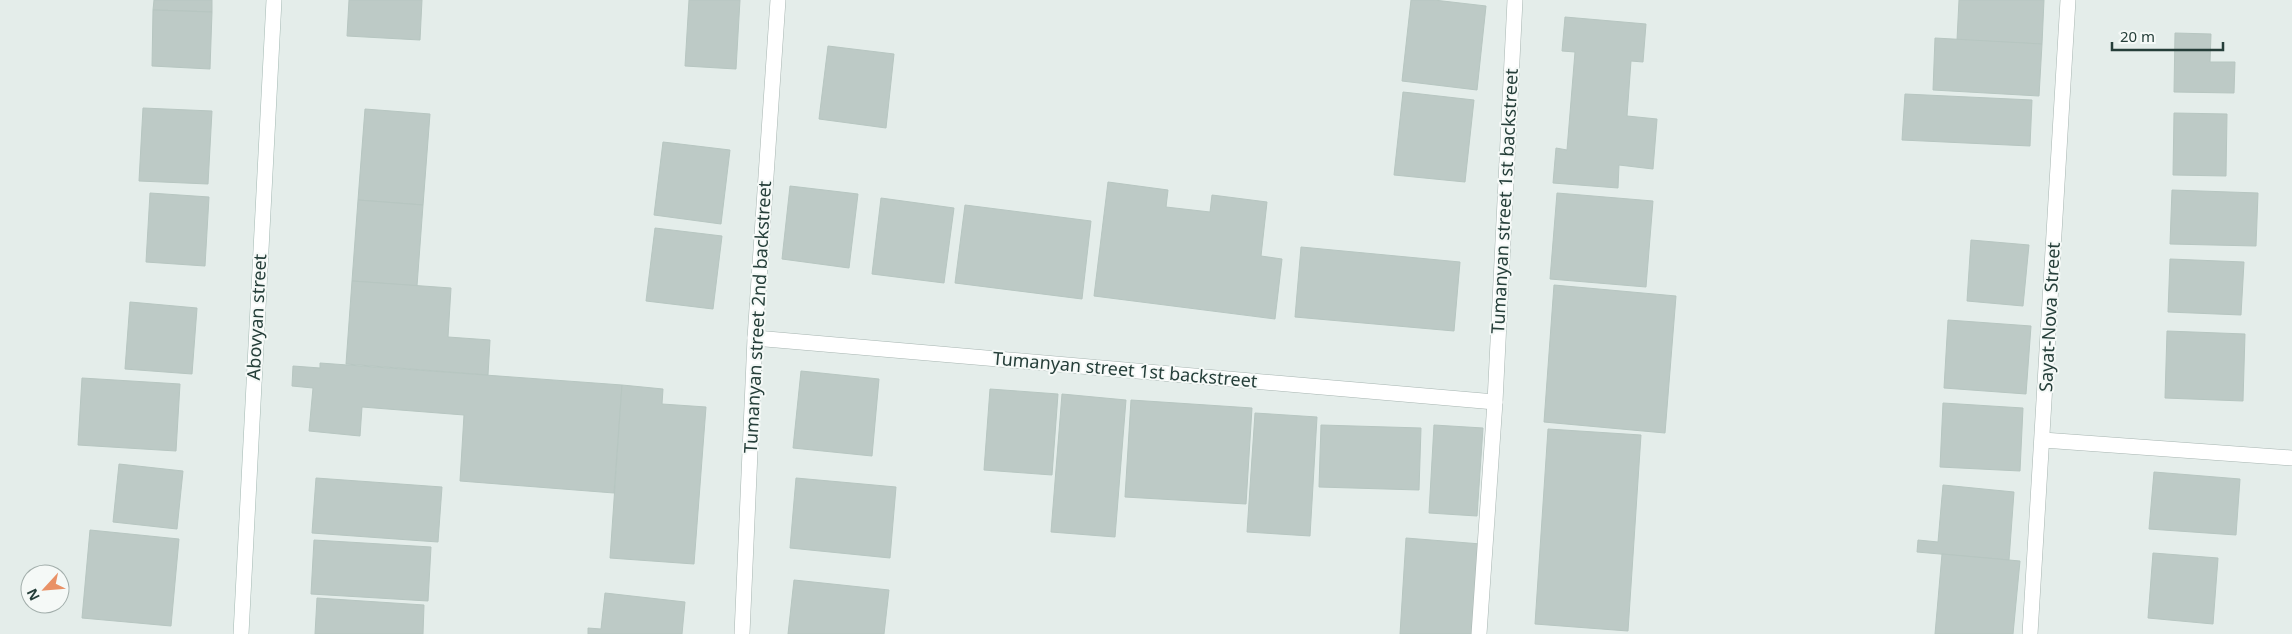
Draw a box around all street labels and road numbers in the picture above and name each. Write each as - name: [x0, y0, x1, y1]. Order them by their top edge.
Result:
- street label: Tumanyan street 1st backstreet: [1485, 67, 1523, 334]
- street label: Tumanyan street 2nd backstreet: [738, 180, 776, 454]
- street label: Sayat-Nova Street: [2033, 241, 2065, 392]
- street label: Abovyan street: [241, 253, 271, 381]
- street label: Tumanyan street 1st backstreet: [992, 345, 1259, 393]

